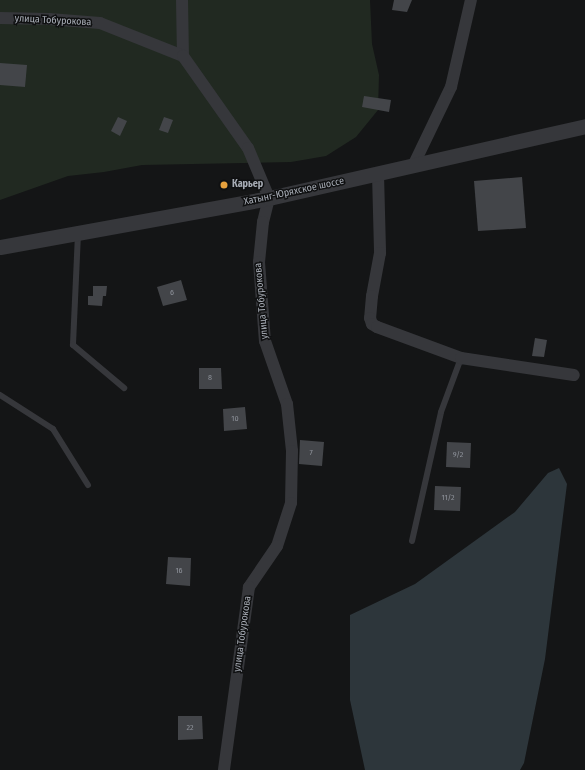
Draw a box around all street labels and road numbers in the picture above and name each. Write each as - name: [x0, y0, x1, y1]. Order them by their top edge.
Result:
- street label: улица Тобурокова: [14, 13, 92, 29]
- street label: Хатынг-Юряхское шоссе: [243, 175, 345, 209]
- street label: улица Тобурокова: [253, 262, 271, 340]
- street label: улица Тобурокова: [232, 595, 254, 673]

